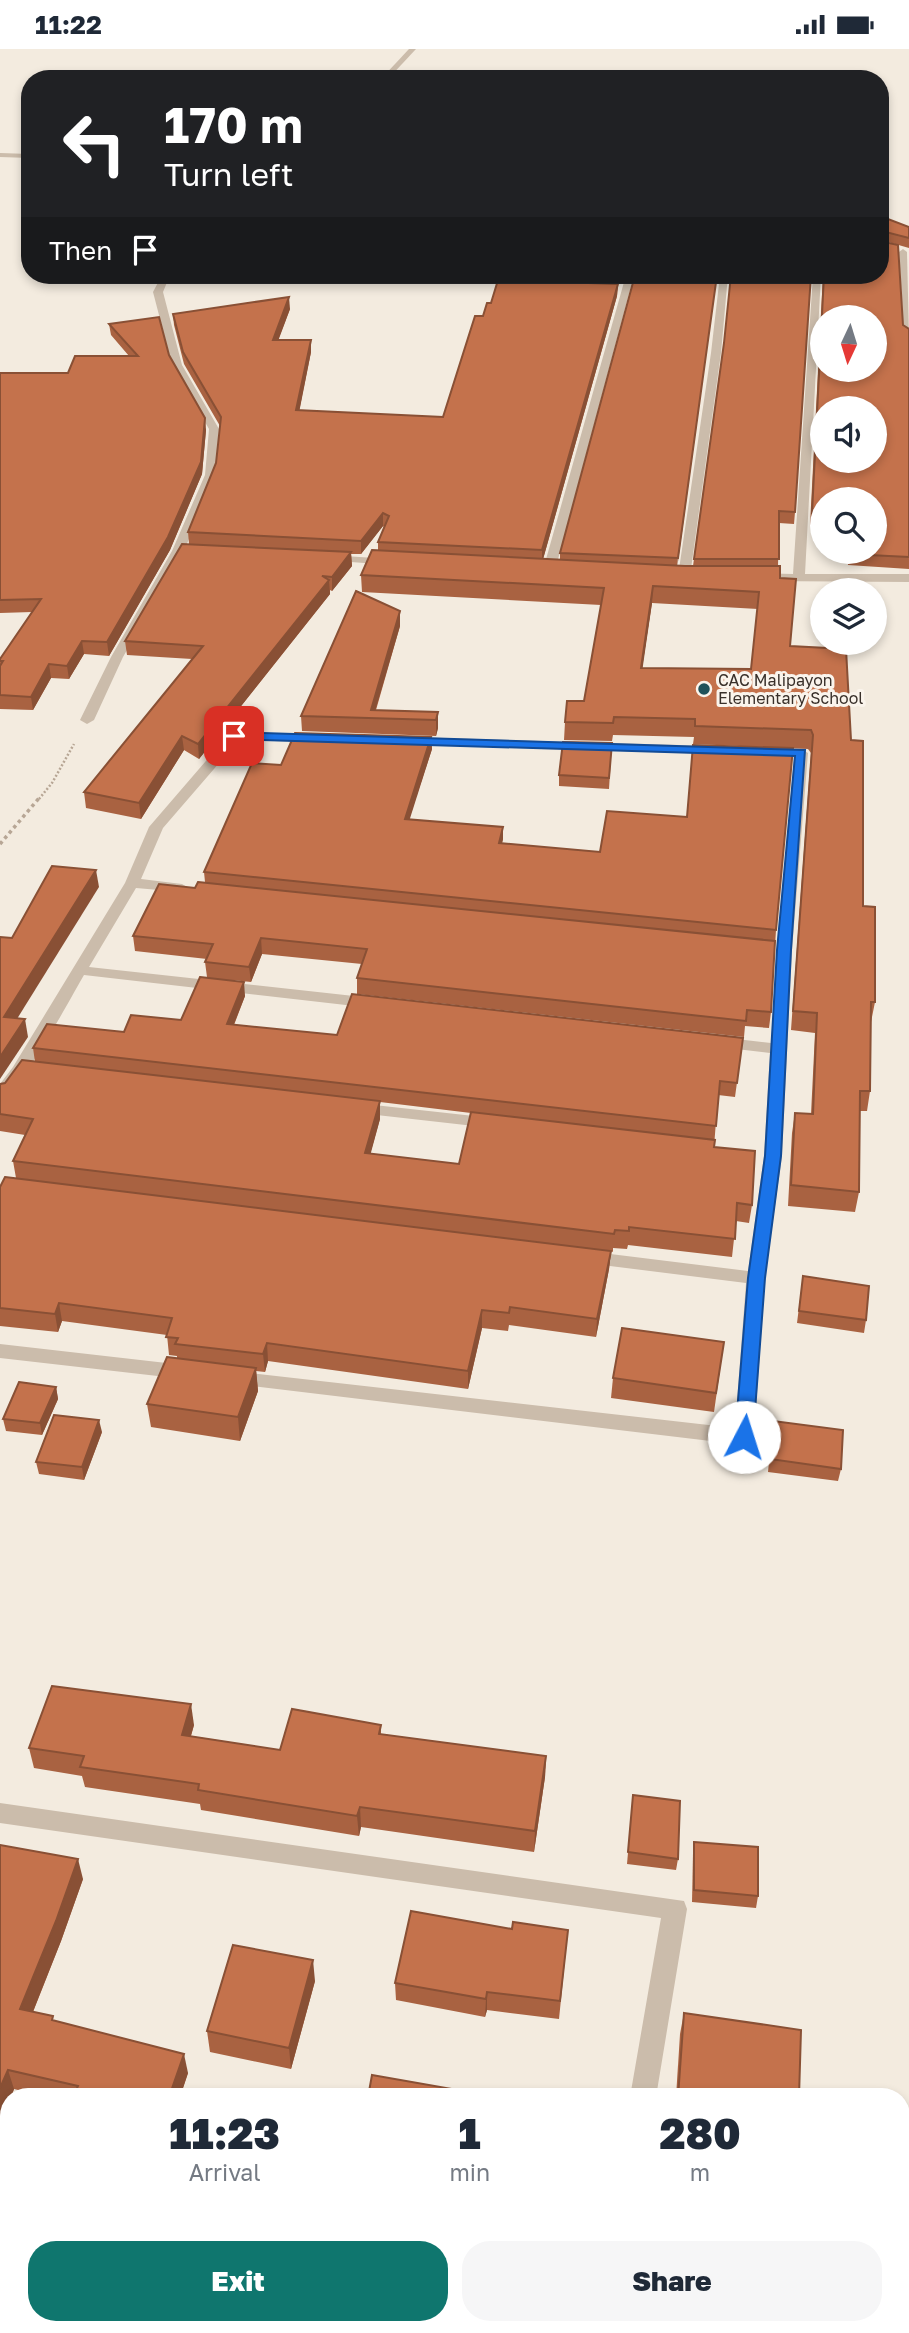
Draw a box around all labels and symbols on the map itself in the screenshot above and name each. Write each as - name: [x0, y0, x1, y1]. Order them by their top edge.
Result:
- north arrow: [810, 305, 887, 381]
- place label: CAC Malipayon Elementary School: [718, 670, 863, 708]
- marker: CAC Malipayon Elementary School: [696, 681, 712, 697]
- pin: [204, 706, 264, 766]
- position arrow: [707, 1400, 781, 1474]

